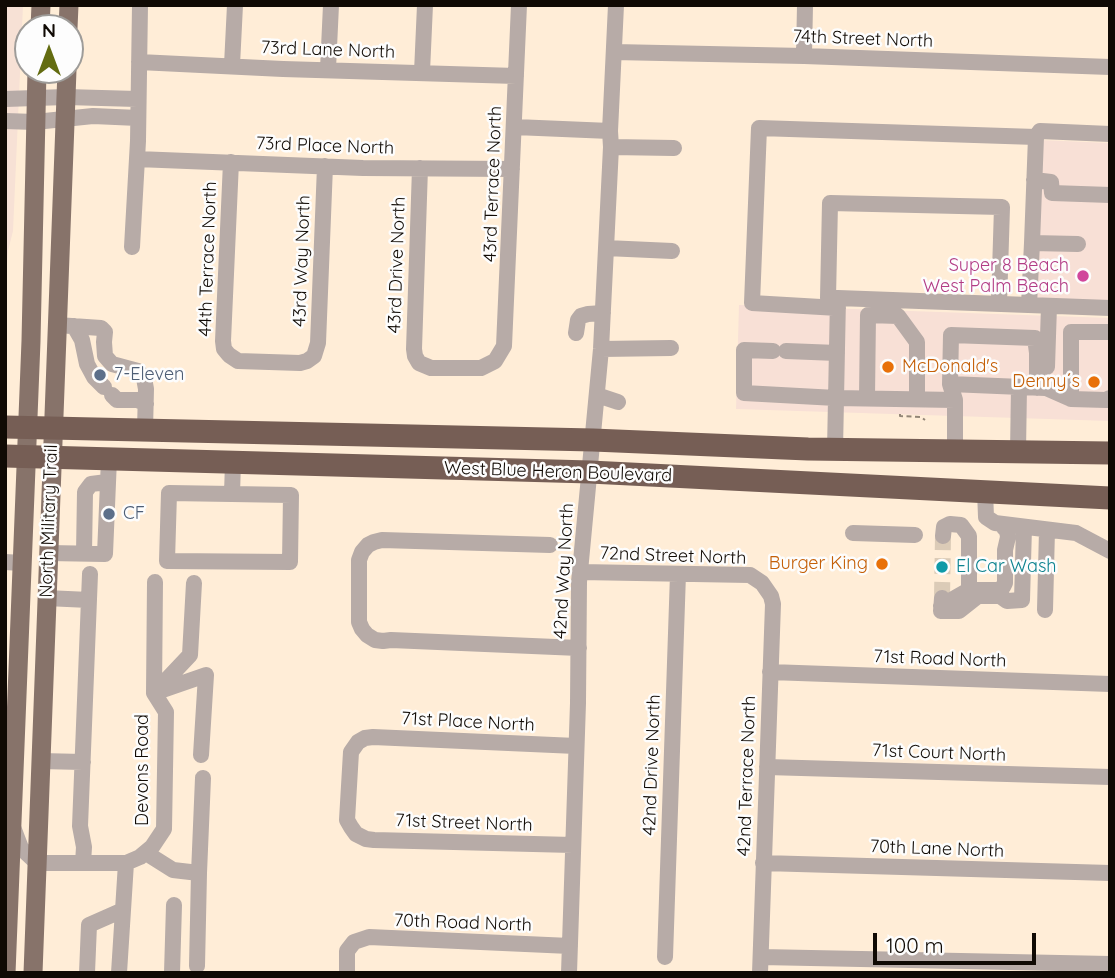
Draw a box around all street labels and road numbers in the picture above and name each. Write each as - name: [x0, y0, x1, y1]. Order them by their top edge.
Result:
- street label: 74th Street North: [792, 26, 934, 52]
- street label: 73rd Lane North: [261, 37, 395, 63]
- street label: 43rd Terrace North: [479, 105, 507, 263]
- street label: 73rd Place North: [255, 133, 395, 159]
- street label: 44th Terrace North: [194, 181, 222, 337]
- street label: 43rd Way North: [289, 195, 315, 327]
- street label: 43rd Drive North: [384, 196, 410, 334]
- street label: North Military Trail: [36, 444, 62, 598]
- street label: West Blue Heron Boulevard: [444, 457, 672, 487]
- street label: 42nd Way North: [550, 502, 578, 640]
- street label: 72nd Street North: [599, 543, 747, 569]
- street label: 71st Road North: [873, 646, 1007, 672]
- street label: 42nd Drive North: [639, 694, 665, 836]
- street label: 42nd Terrace North: [733, 695, 761, 857]
- street label: 71st Place North: [401, 708, 535, 736]
- street label: Devons Road: [132, 714, 154, 826]
- street label: 71st Court North: [872, 740, 1006, 766]
- street label: 71st Street North: [395, 810, 533, 836]
- street label: 70th Lane North: [869, 836, 1005, 862]
- street label: 70th Road North: [394, 910, 532, 936]

